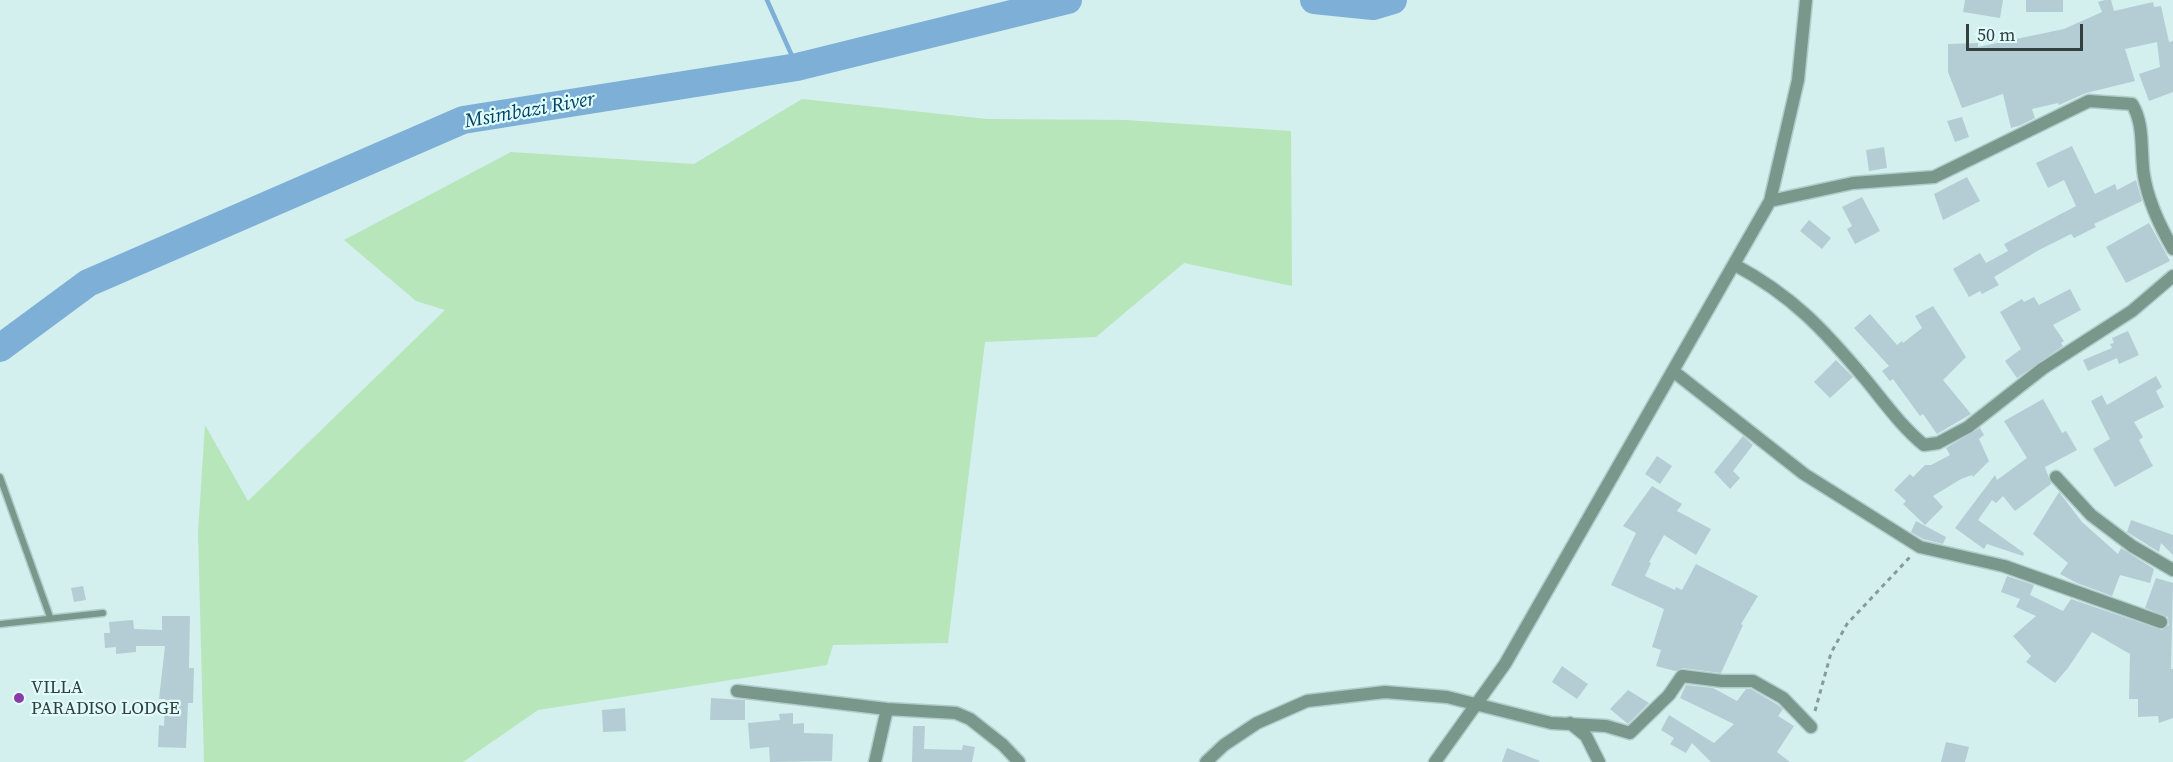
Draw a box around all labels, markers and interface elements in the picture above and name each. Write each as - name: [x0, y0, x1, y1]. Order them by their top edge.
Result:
- scale bar: [1969, 12, 2086, 50]
- text: 50 m: [1977, 22, 2015, 47]
- water label: Msimbazi River: [463, 88, 597, 134]
- place label: VILLA PARADISO LODGE: [31, 677, 180, 720]
- marker: VILLA PARADISO LODGE: [12, 691, 26, 705]

